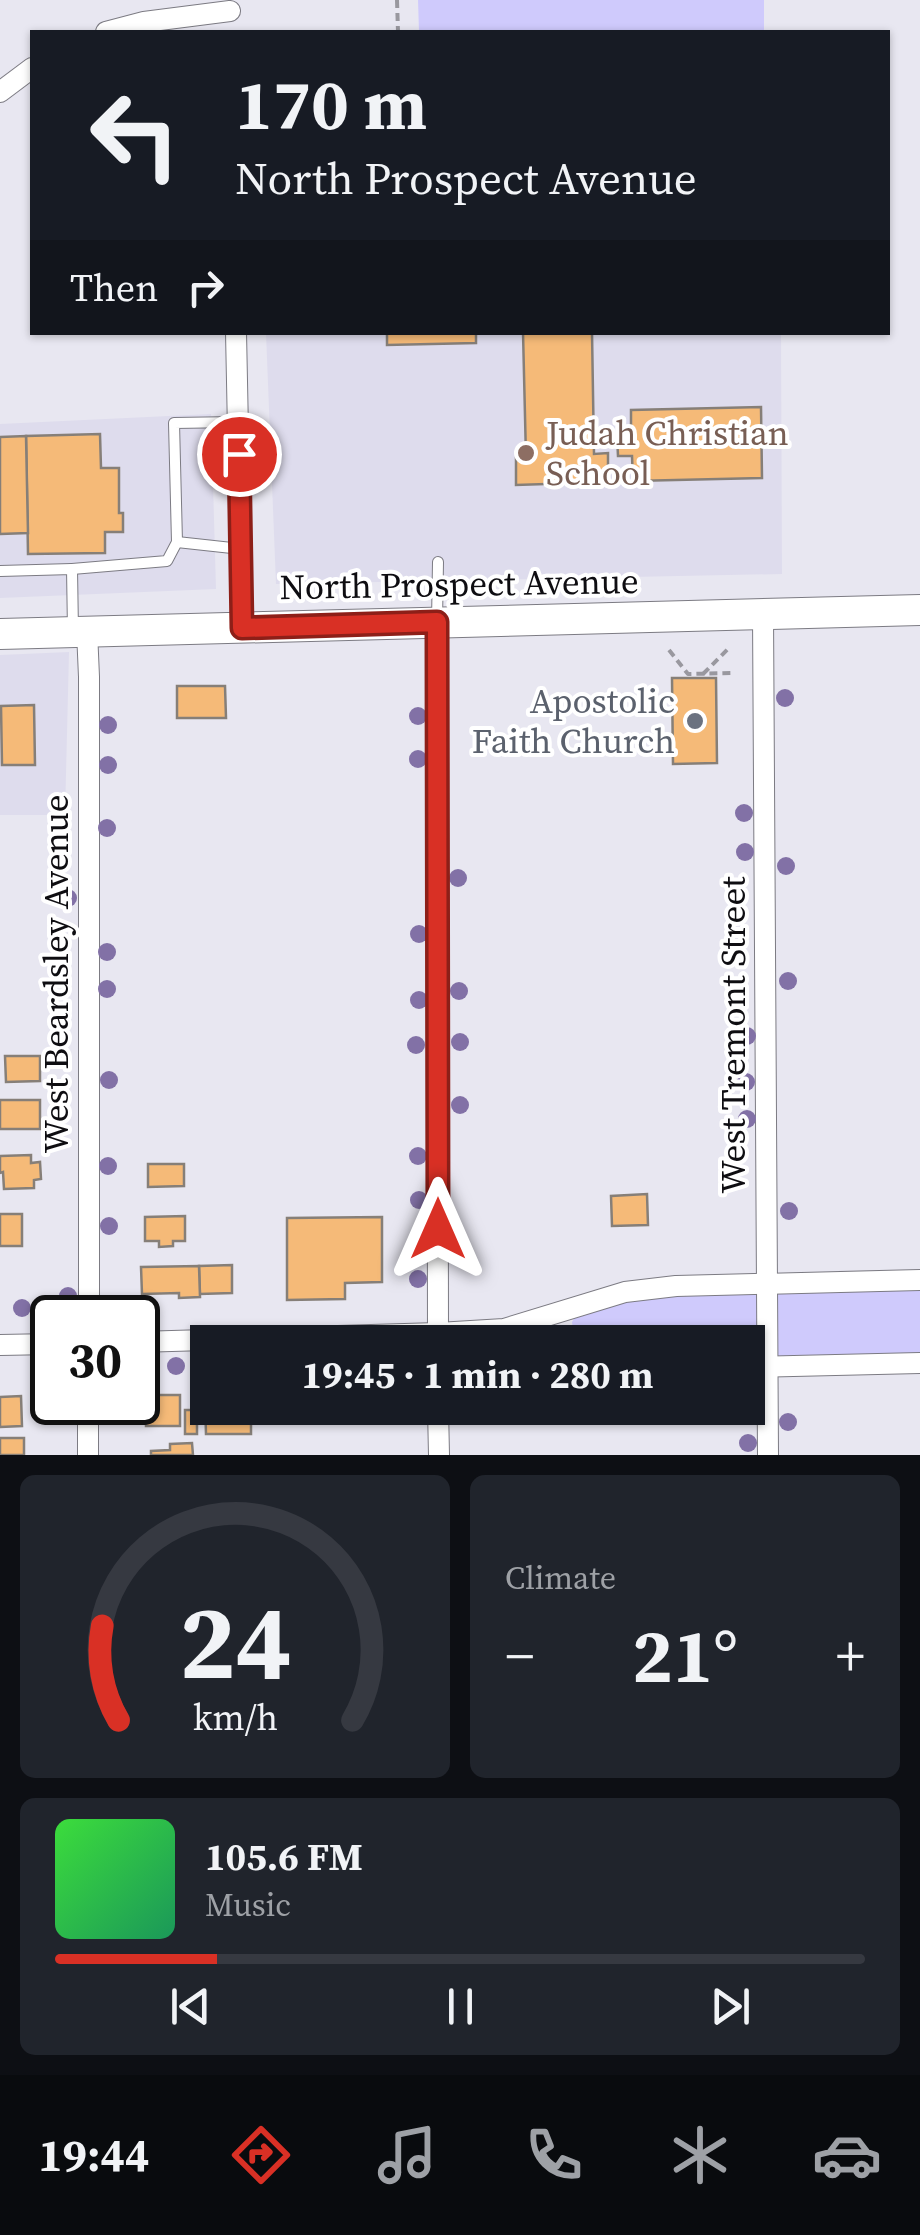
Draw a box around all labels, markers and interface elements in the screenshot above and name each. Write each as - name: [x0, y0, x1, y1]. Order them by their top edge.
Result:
- text: 170 m: [235, 56, 427, 152]
- icon: left: [70, 70, 200, 200]
- text: North Prospect Avenue: [235, 147, 697, 209]
- icon: right: [178, 260, 233, 315]
- text: Then: [70, 262, 158, 314]
- place label: Judah Christian School: [545, 409, 789, 497]
- pin: [197, 412, 282, 497]
- icon: arrive: [212, 427, 267, 482]
- marker: Judah Christian School: [515, 442, 537, 464]
- street label: North Prospect Avenue: [279, 557, 639, 611]
- place label: Apostolic Faith Church: [472, 677, 675, 765]
- marker: Apostolic Faith Church: [684, 710, 706, 732]
- street label: West Beardsley Avenue: [32, 795, 80, 1153]
- street label: West Tremont Street: [709, 876, 757, 1194]
- position arrow: [386, 1177, 490, 1281]
- speed limit sign: 30: [30, 1295, 160, 1425]
- text: 19:45 · 1 min · 280 m: [301, 1349, 654, 1401]
- text: Climate: [505, 1556, 616, 1600]
- text: 24: [179, 1570, 291, 1713]
- text: 21°: [632, 1604, 738, 1707]
- text: −: [505, 1618, 534, 1693]
- text: +: [836, 1618, 865, 1693]
- text: km/h: [192, 1693, 278, 1742]
- text: 105.6 FM: [205, 1831, 363, 1883]
- text: Music: [205, 1883, 291, 1927]
- icon: previous: [163, 1979, 218, 2034]
- icon: pause: [433, 1979, 488, 2034]
- icon: next: [703, 1979, 758, 2034]
- icon: directions: [226, 2120, 296, 2190]
- icon: music: [372, 2120, 442, 2190]
- icon: phone: [519, 2120, 589, 2190]
- icon: climate: [665, 2120, 735, 2190]
- icon: car: [812, 2120, 882, 2190]
- text: 19:44: [38, 2124, 149, 2186]

